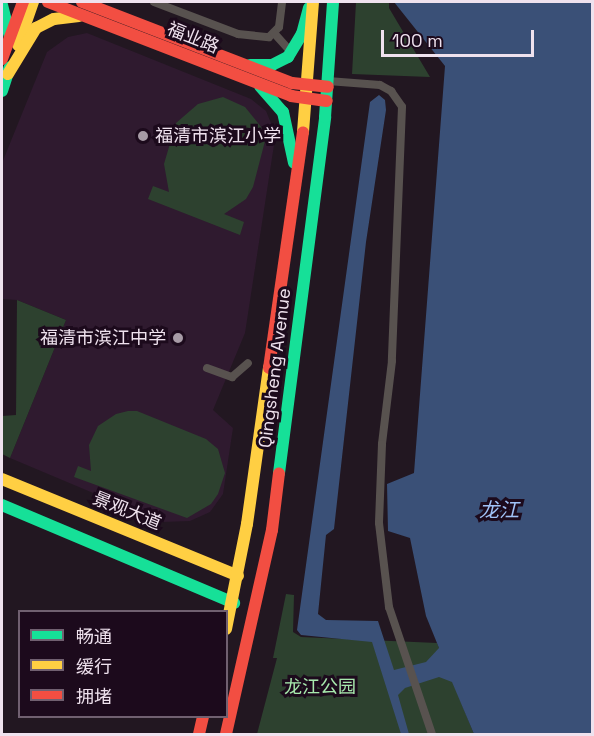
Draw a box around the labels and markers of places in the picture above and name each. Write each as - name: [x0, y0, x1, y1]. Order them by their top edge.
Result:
- place label: 福清市滨江小学: [155, 125, 281, 147]
- marker: 福清市滨江小学: [136, 129, 150, 143]
- place label: 福清市滨江中学: [40, 327, 166, 349]
- marker: 福清市滨江中学: [171, 331, 185, 345]

